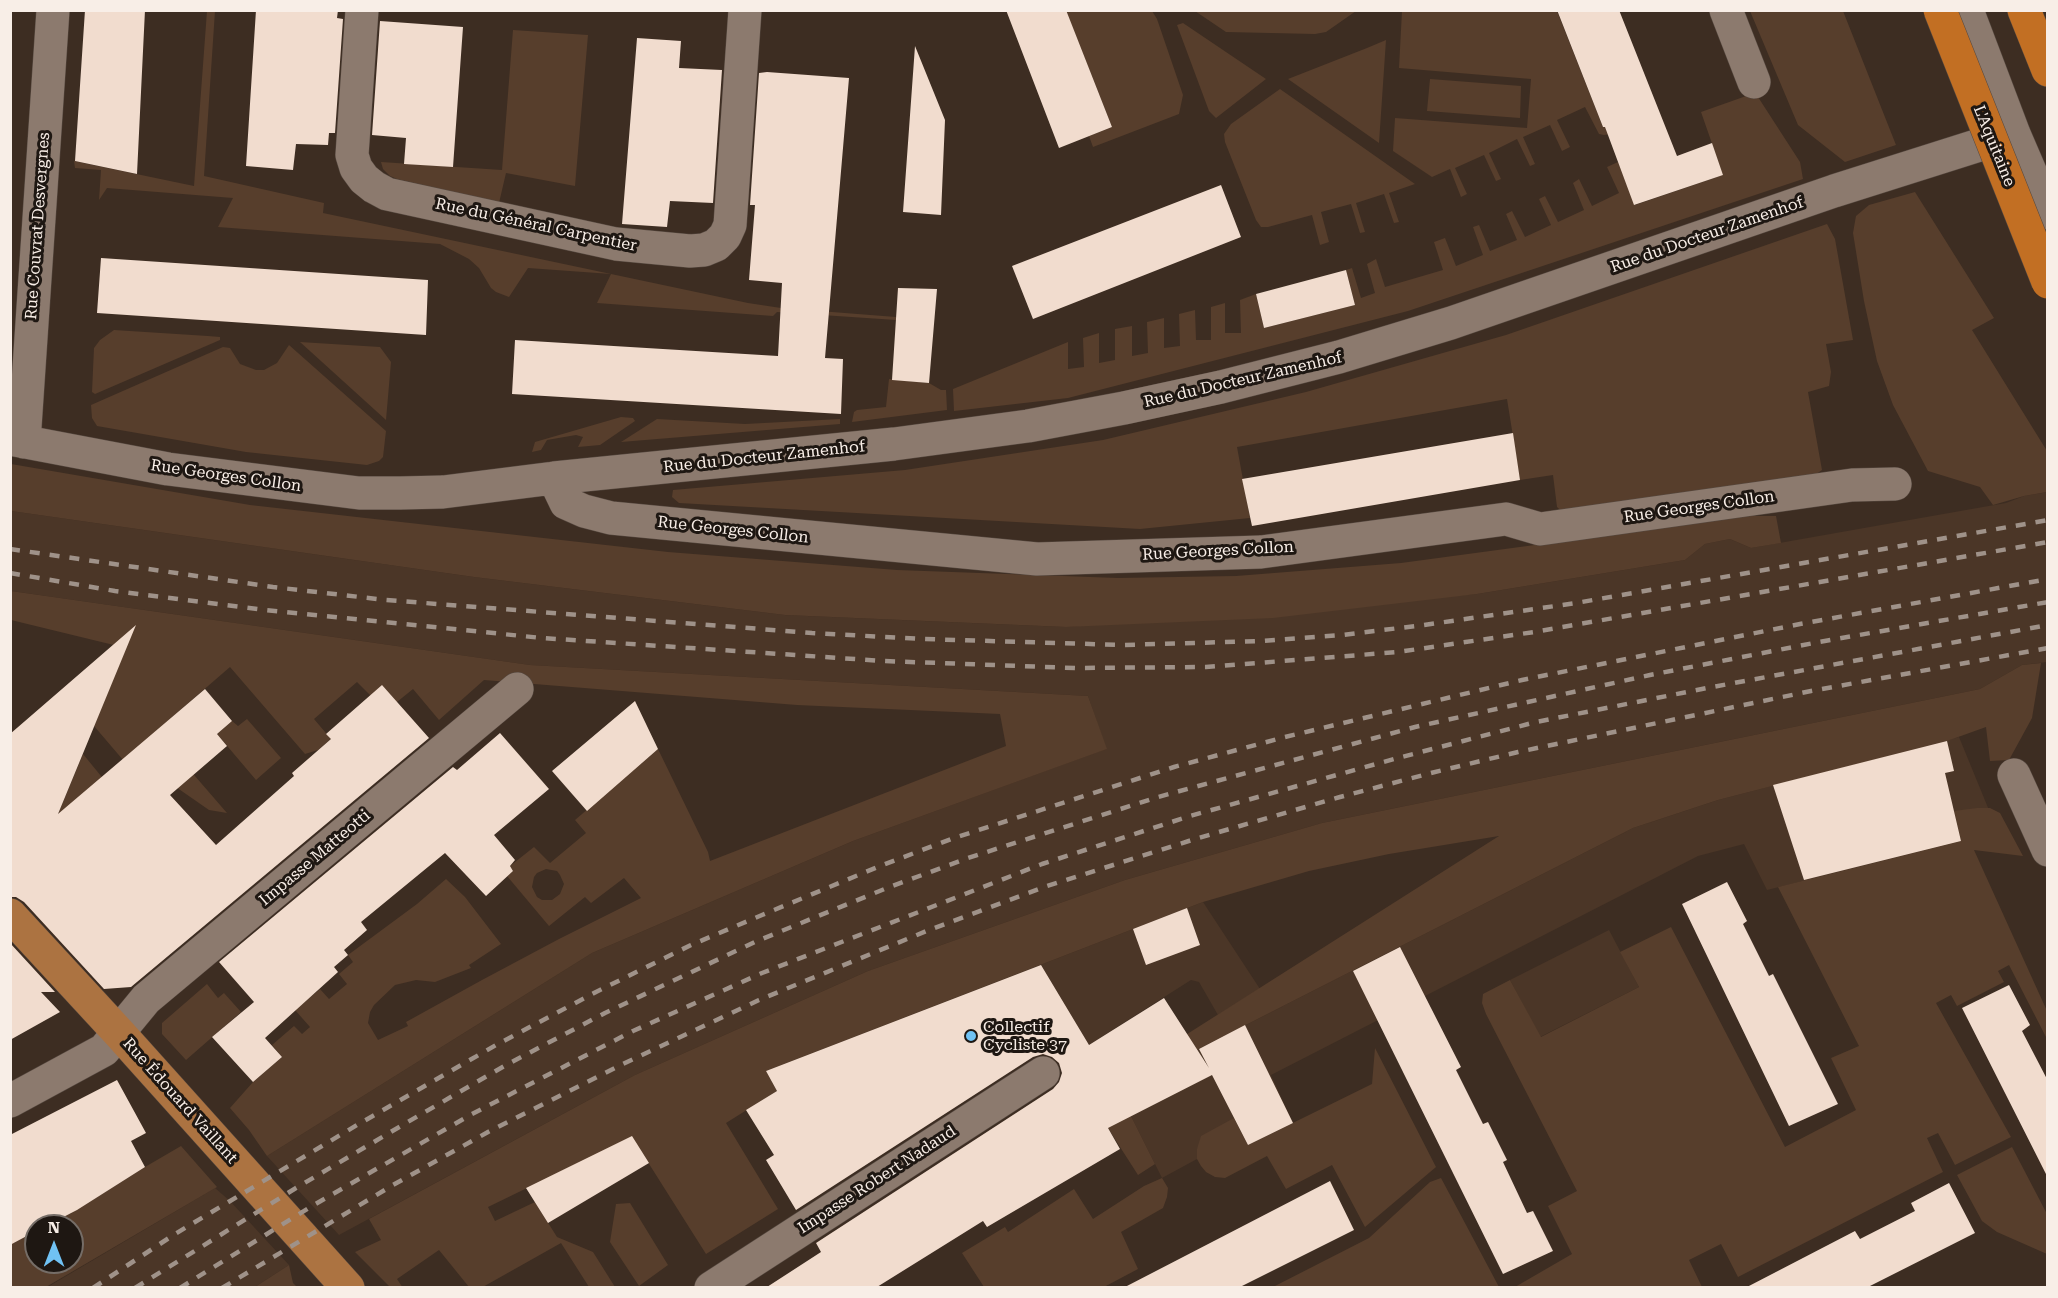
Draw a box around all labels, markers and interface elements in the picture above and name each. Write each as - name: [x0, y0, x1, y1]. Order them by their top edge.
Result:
- street label: L'Aquitaine: [1969, 103, 2019, 189]
- street label: Rue Couvrat Desvergnes: [22, 132, 54, 320]
- street label: Rue du Docteur Zamenhof: [1608, 193, 1806, 277]
- street label: Rue du Général Carpentier: [434, 194, 638, 256]
- street label: Rue du Docteur Zamenhof: [1142, 348, 1344, 412]
- street label: Rue du Docteur Zamenhof: [662, 437, 866, 477]
- street label: Rue Georges Collon: [149, 456, 303, 496]
- street label: Rue Georges Collon: [1622, 487, 1776, 527]
- street label: Rue Georges Collon: [656, 513, 810, 547]
- street label: Rue Georges Collon: [1142, 537, 1294, 565]
- street label: Impasse Matteotti: [256, 806, 374, 910]
- place label: Collectif Cycliste 37: [983, 1017, 1067, 1055]
- marker: Collectif Cycliste 37: [964, 1029, 978, 1043]
- street label: Rue Édouard Vaillant: [119, 1034, 241, 1168]
- street label: Impasse Robert Nadaud: [795, 1122, 959, 1238]
- north arrow: [24, 1214, 84, 1274]
- text: N: [48, 1218, 60, 1237]

